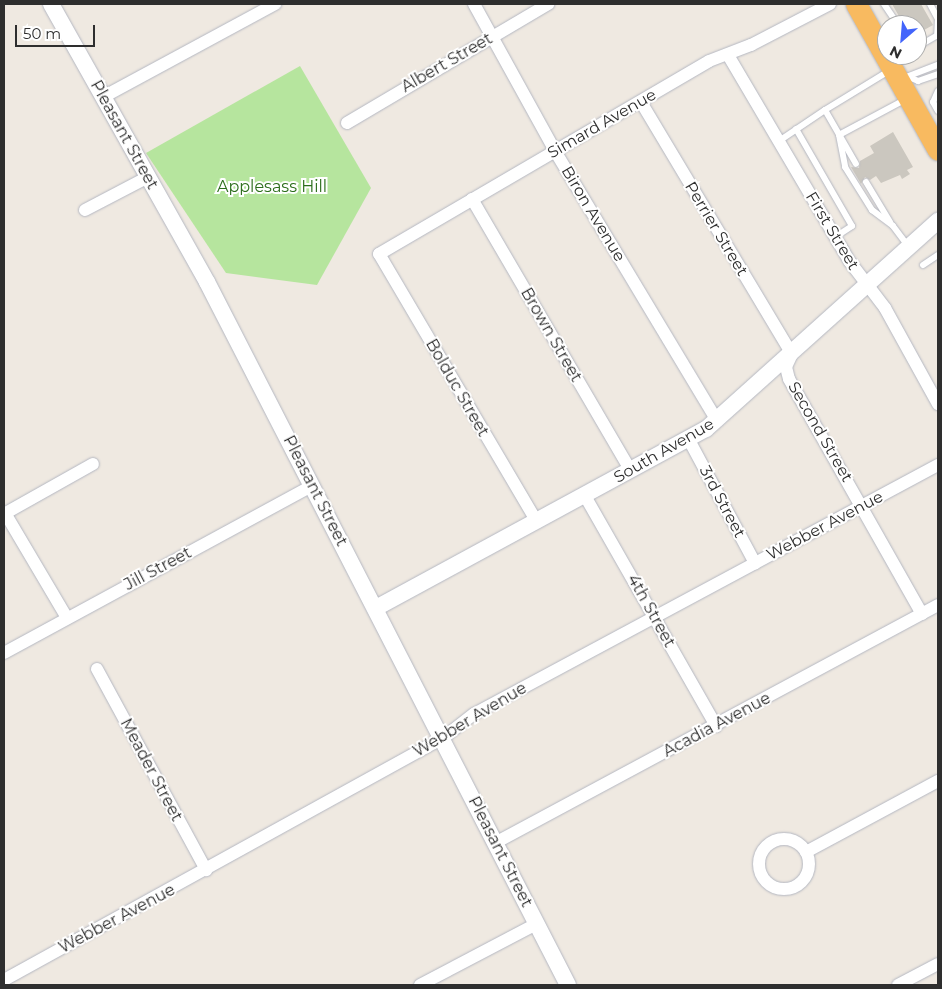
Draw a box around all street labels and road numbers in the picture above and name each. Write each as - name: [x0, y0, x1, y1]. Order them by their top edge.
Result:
- street label: Albert Street: [398, 29, 496, 97]
- street label: Pleasant Street: [86, 77, 162, 193]
- street label: Simard Avenue: [544, 85, 660, 163]
- street label: Biron Avenue: [557, 163, 629, 265]
- street label: Perrier Street: [680, 178, 752, 280]
- street label: First Street: [801, 188, 863, 274]
- street label: Brown Street: [516, 285, 586, 385]
- street label: Bolduc Street: [421, 336, 493, 440]
- street label: Second Street: [784, 378, 856, 486]
- street label: South Avenue: [610, 415, 718, 487]
- street label: Pleasant Street: [279, 432, 351, 550]
- street label: 3rd Street: [695, 463, 749, 541]
- street label: Webber Avenue: [764, 487, 886, 565]
- street label: Jill Street: [121, 543, 195, 595]
- street label: 4th Street: [623, 571, 679, 651]
- street label: Webber Avenue: [410, 679, 530, 761]
- street label: Acadia Avenue: [660, 689, 774, 761]
- street label: Meader Street: [116, 715, 186, 825]
- street label: Pleasant Street: [464, 793, 536, 911]
- street label: Webber Avenue: [56, 880, 178, 958]

